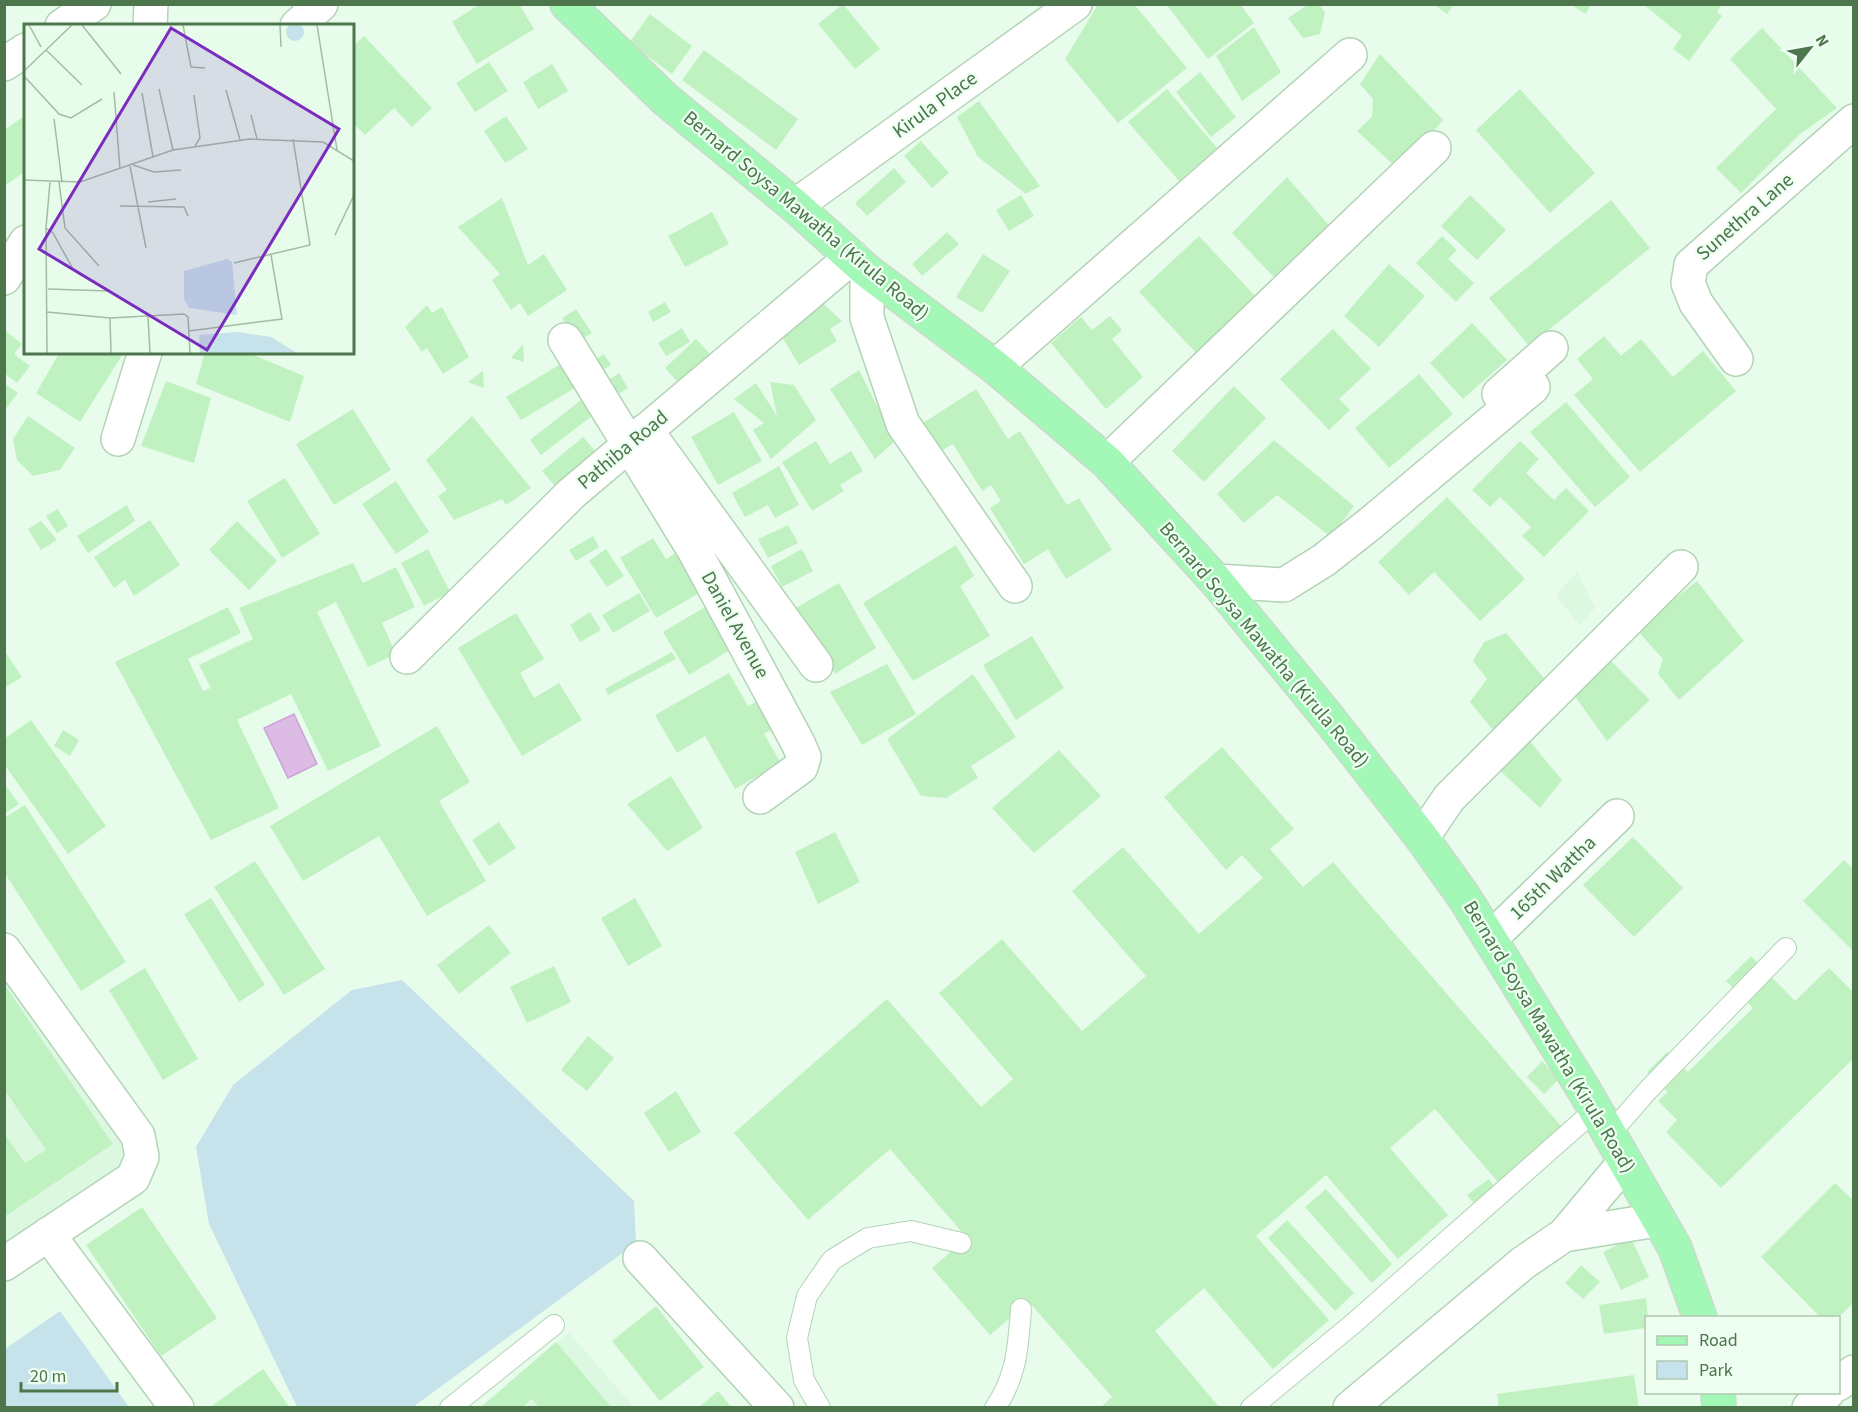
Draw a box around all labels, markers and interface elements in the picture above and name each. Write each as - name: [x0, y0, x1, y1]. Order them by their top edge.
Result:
- north arrow: [1780, 18, 1840, 78]
- inset map: [24, 24, 354, 354]
- text: N: [1810, 31, 1834, 51]
- street label: Kirula Place: [887, 65, 983, 145]
- street label: Bernard Soysa Mawatha (Kirula Road): [677, 104, 935, 328]
- street label: Sunethra Lane: [1690, 167, 1800, 267]
- street label: Pathiba Road: [572, 404, 674, 496]
- street label: Bernard Soysa Mawatha (Kirula Road): [1152, 516, 1376, 774]
- street label: Daniel Avenue: [694, 566, 776, 684]
- street label: 165th Wattha: [1503, 829, 1603, 927]
- street label: Bernard Soysa Mawatha (Kirula Road): [1456, 895, 1642, 1179]
- legend: [1645, 1316, 1840, 1394]
- text: Road: [1699, 1328, 1738, 1353]
- scale bar: [21, 1355, 117, 1393]
- text: Park: [1699, 1358, 1733, 1383]
- text: 20 m: [30, 1364, 66, 1389]

